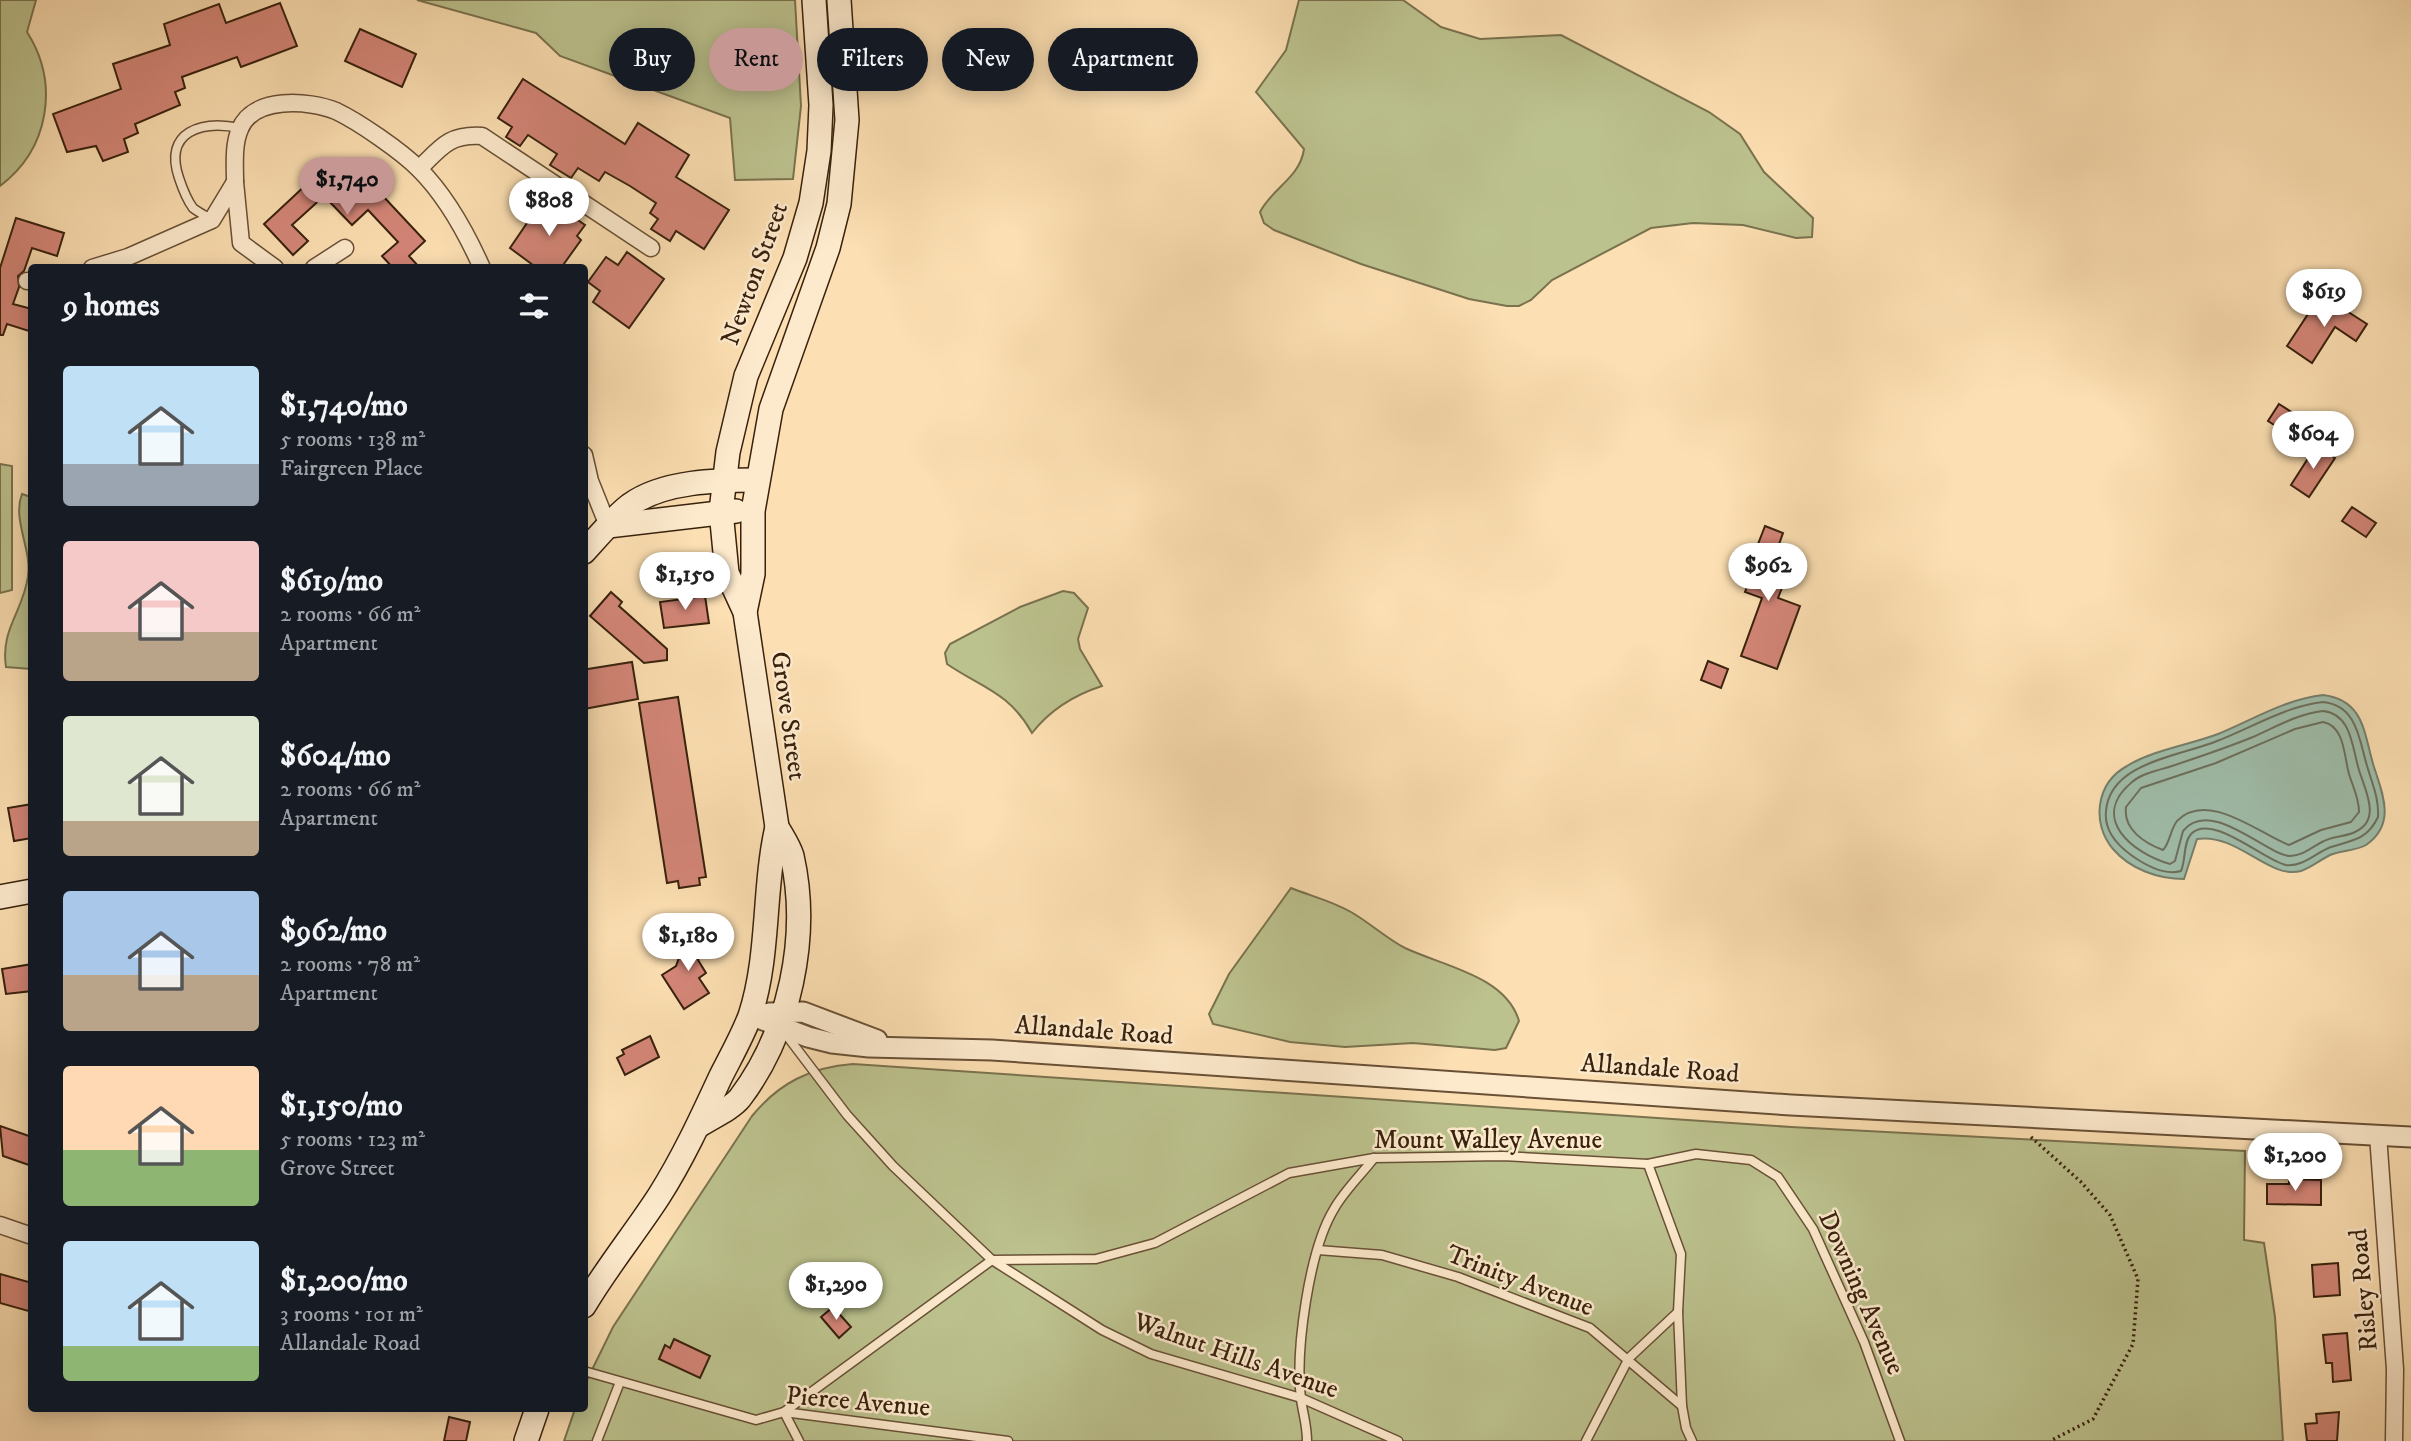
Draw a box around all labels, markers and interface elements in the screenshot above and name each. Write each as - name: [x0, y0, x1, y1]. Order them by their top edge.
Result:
- chip: Buy: [609, 28, 695, 91]
- chip: Rent: [709, 28, 803, 91]
- chip: Filters: [817, 28, 928, 91]
- chip: New: [942, 28, 1034, 91]
- chip: Apartment: [1048, 28, 1198, 91]
- pin: $1,740: [290, 158, 404, 217]
- text: $1,740: [315, 165, 379, 194]
- pin: $808: [508, 178, 590, 238]
- text: $808: [525, 186, 573, 215]
- street label: Newton Street: [714, 198, 796, 350]
- pin: $619: [2283, 270, 2365, 329]
- text: $619: [2302, 277, 2346, 306]
- icon: filters: [515, 287, 553, 325]
- text: 9 homes: [63, 288, 160, 325]
- text: $1,740/mo: [280, 388, 408, 425]
- icon: home: [119, 394, 203, 478]
- pin: $604: [2272, 412, 2354, 471]
- text: $604: [2288, 419, 2338, 448]
- text: 5 rooms · 138 m²: [280, 425, 425, 454]
- text: Fairgreen Place: [280, 454, 423, 483]
- pin: $962: [1727, 544, 1809, 603]
- text: $962: [1744, 551, 1792, 580]
- pin: $1,150: [628, 552, 742, 612]
- text: $1,150: [655, 560, 715, 589]
- text: $619/mo: [280, 563, 383, 600]
- icon: home: [119, 569, 203, 653]
- text: 2 rooms · 66 m²: [280, 600, 420, 629]
- text: Apartment: [280, 629, 378, 658]
- street label: Grove Street: [763, 649, 813, 783]
- text: $604/mo: [280, 738, 391, 775]
- icon: home: [119, 744, 203, 828]
- text: 2 rooms · 66 m²: [280, 775, 420, 804]
- text: Apartment: [280, 804, 378, 833]
- text: $962/mo: [280, 913, 387, 950]
- pin: $1,180: [631, 914, 745, 973]
- icon: home: [119, 919, 203, 1003]
- text: $1,180: [658, 921, 718, 950]
- text: 2 rooms · 78 m²: [280, 950, 420, 979]
- text: Apartment: [280, 979, 378, 1008]
- street label: Allandale Road: [1014, 1009, 1174, 1053]
- street label: Allandale Road: [1580, 1047, 1740, 1091]
- text: $1,150/mo: [280, 1088, 403, 1125]
- icon: home: [119, 1094, 203, 1178]
- street label: Mount Walley Avenue: [1374, 1124, 1602, 1157]
- text: 5 rooms · 123 m²: [280, 1125, 425, 1154]
- pin: $1,200: [2238, 1134, 2352, 1193]
- text: $1,200: [2263, 1141, 2327, 1170]
- text: Grove Street: [280, 1154, 395, 1183]
- street label: Downing Avenue: [1810, 1206, 1912, 1380]
- street label: Risley Road: [2342, 1227, 2386, 1353]
- street label: Trinity Avenue: [1442, 1238, 1598, 1324]
- pin: $1,290: [779, 1262, 893, 1322]
- text: $1,200/mo: [280, 1263, 408, 1300]
- icon: home: [119, 1269, 203, 1353]
- text: $1,290: [805, 1270, 867, 1299]
- text: 3 rooms · 101 m²: [280, 1300, 423, 1329]
- street label: Walnut Hills Avenue: [1128, 1305, 1343, 1407]
- text: Allandale Road: [280, 1329, 420, 1358]
- street label: Pierce Avenue: [785, 1379, 931, 1425]

